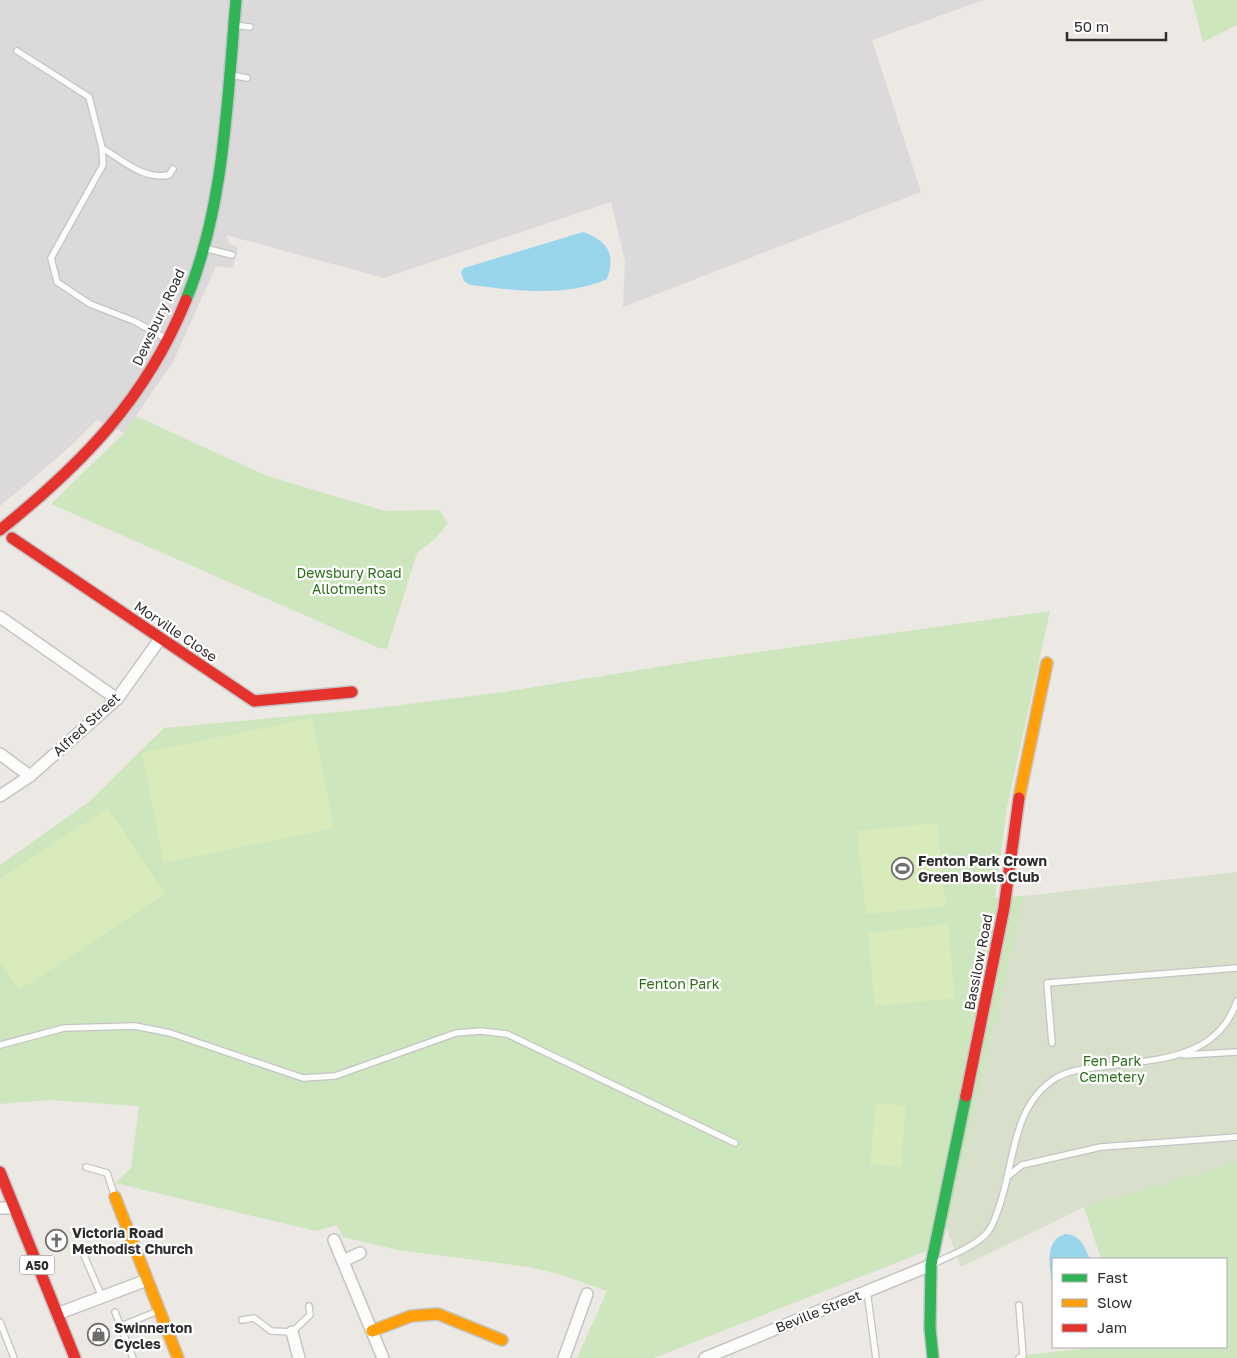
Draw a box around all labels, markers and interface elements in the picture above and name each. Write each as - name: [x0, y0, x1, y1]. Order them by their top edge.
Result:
- scale bar: [1067, 10, 1166, 42]
- text: 50 m: [1074, 17, 1109, 35]
- street label: Dewsbury Road: [128, 266, 188, 368]
- park label: Dewsbury Road Allotments: [296, 564, 402, 597]
- street label: Morville Close: [131, 597, 221, 665]
- street label: Alfred Street: [49, 689, 123, 759]
- place label: Fenton Park Crown Green Bowls Club: [918, 852, 1047, 885]
- sports icon: Fenton Park Crown Green Bowls Club: [890, 856, 914, 880]
- street label: Bassilow Road: [960, 912, 996, 1012]
- park label: Fenton Park: [638, 975, 720, 992]
- park label: Fen Park Cemetery: [1079, 1052, 1145, 1085]
- place label: Victoria Road Methodist Church: [72, 1224, 193, 1257]
- church icon: Victoria Road Methodist Church: [44, 1228, 68, 1252]
- road number: A50: [20, 1256, 54, 1274]
- legend: [1052, 1258, 1227, 1348]
- text: Fast: [1097, 1268, 1128, 1286]
- street label: Beville Street: [773, 1286, 863, 1336]
- text: Slow: [1097, 1293, 1132, 1311]
- text: Jam: [1097, 1318, 1127, 1336]
- place label: Swinnerton Cycles: [114, 1319, 192, 1352]
- shop icon: Swinnerton Cycles: [86, 1323, 110, 1347]

